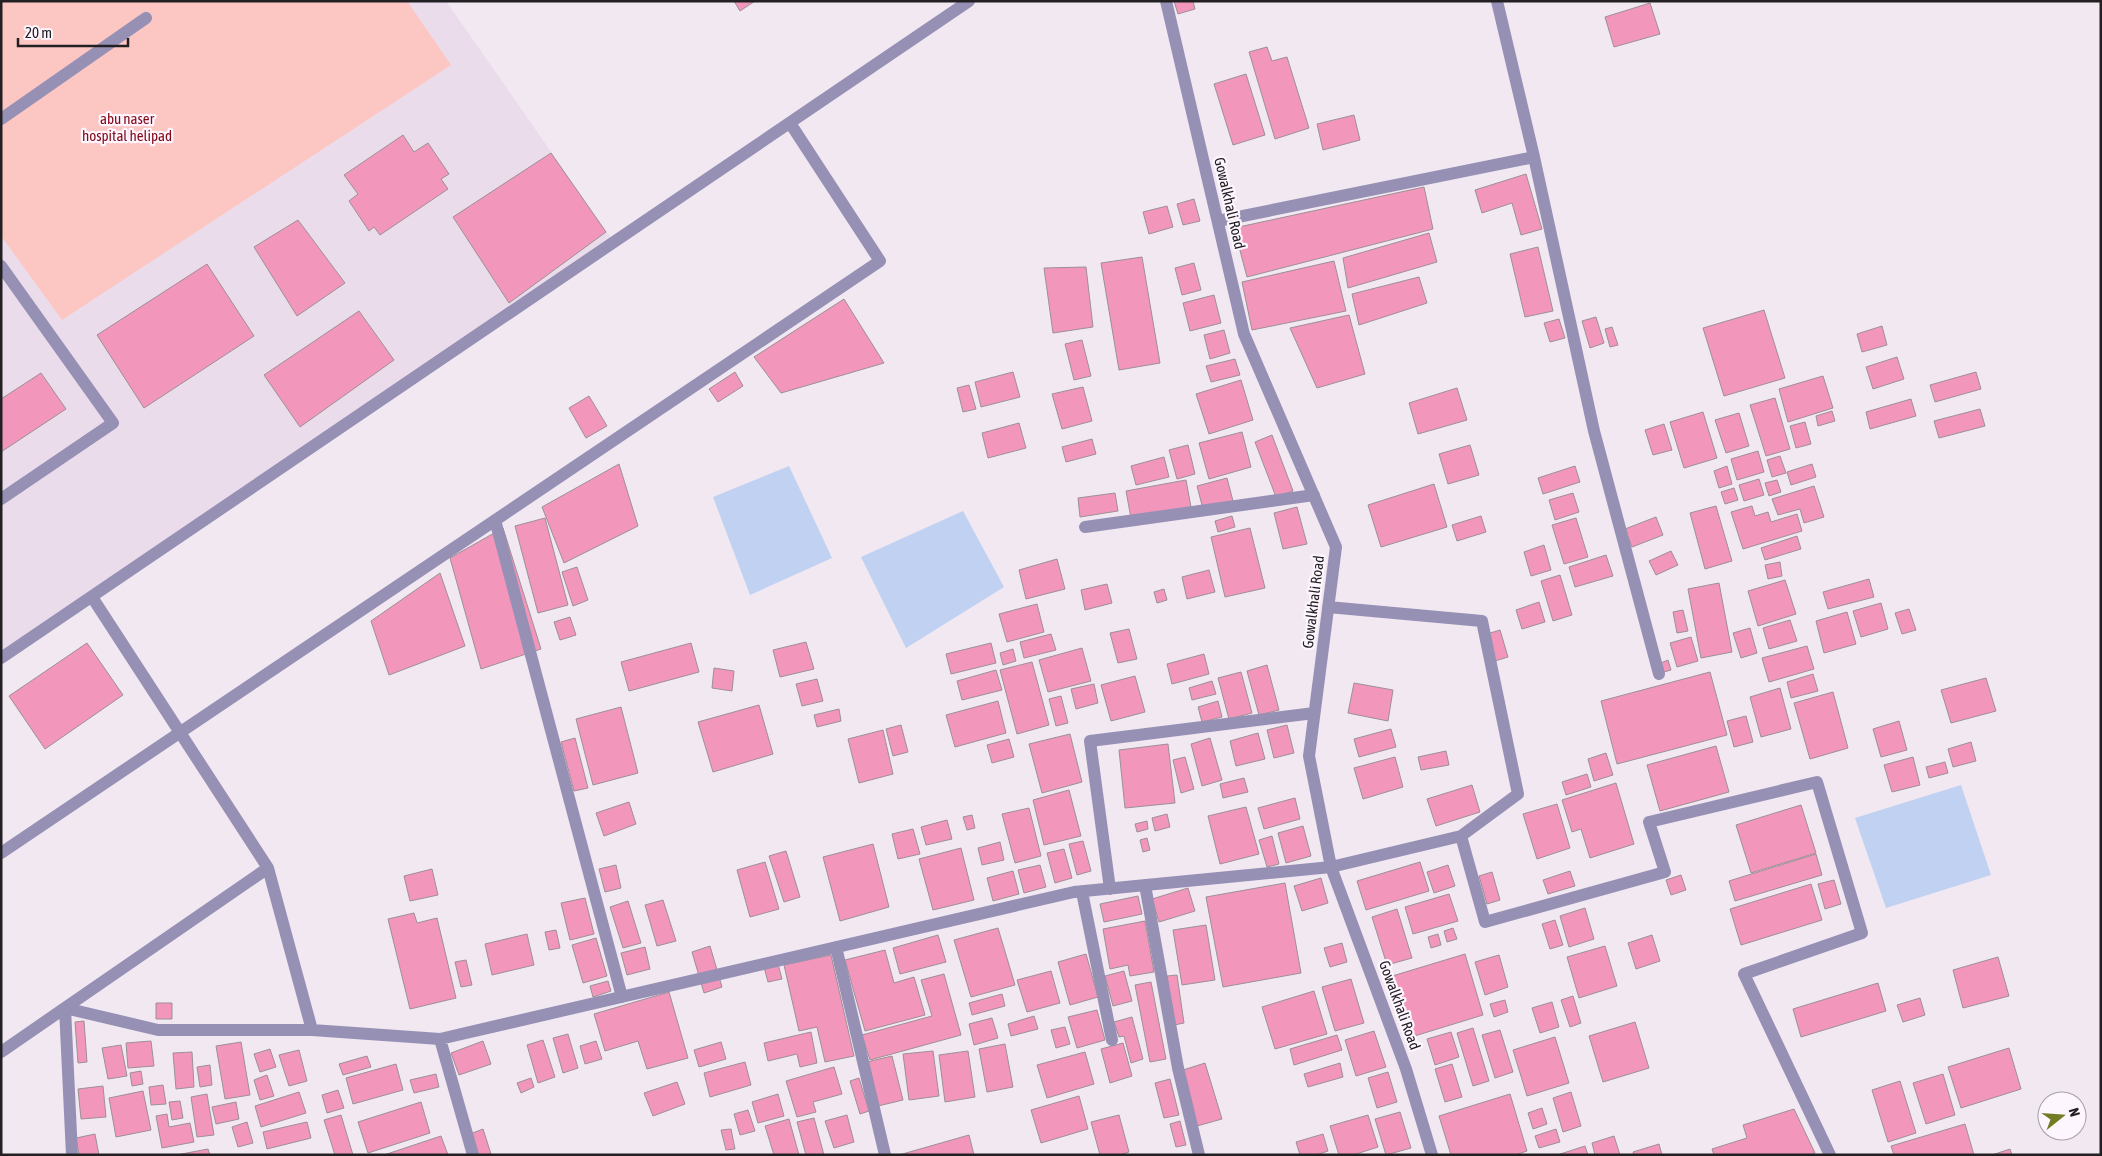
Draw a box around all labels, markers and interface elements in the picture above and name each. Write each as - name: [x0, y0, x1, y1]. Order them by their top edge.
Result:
- scale bar: [18, 15, 128, 47]
- text: 20 m: [25, 24, 52, 41]
- park label: abu naser hospital helipad: [82, 110, 172, 144]
- street label: Gowalkhali Road: [1211, 155, 1249, 251]
- street label: Gowalkhali Road: [1299, 555, 1327, 649]
- street label: Gowalkhali Road: [1376, 958, 1424, 1052]
- north arrow: [2037, 1091, 2087, 1141]
- text: N: [2066, 1106, 2083, 1118]

